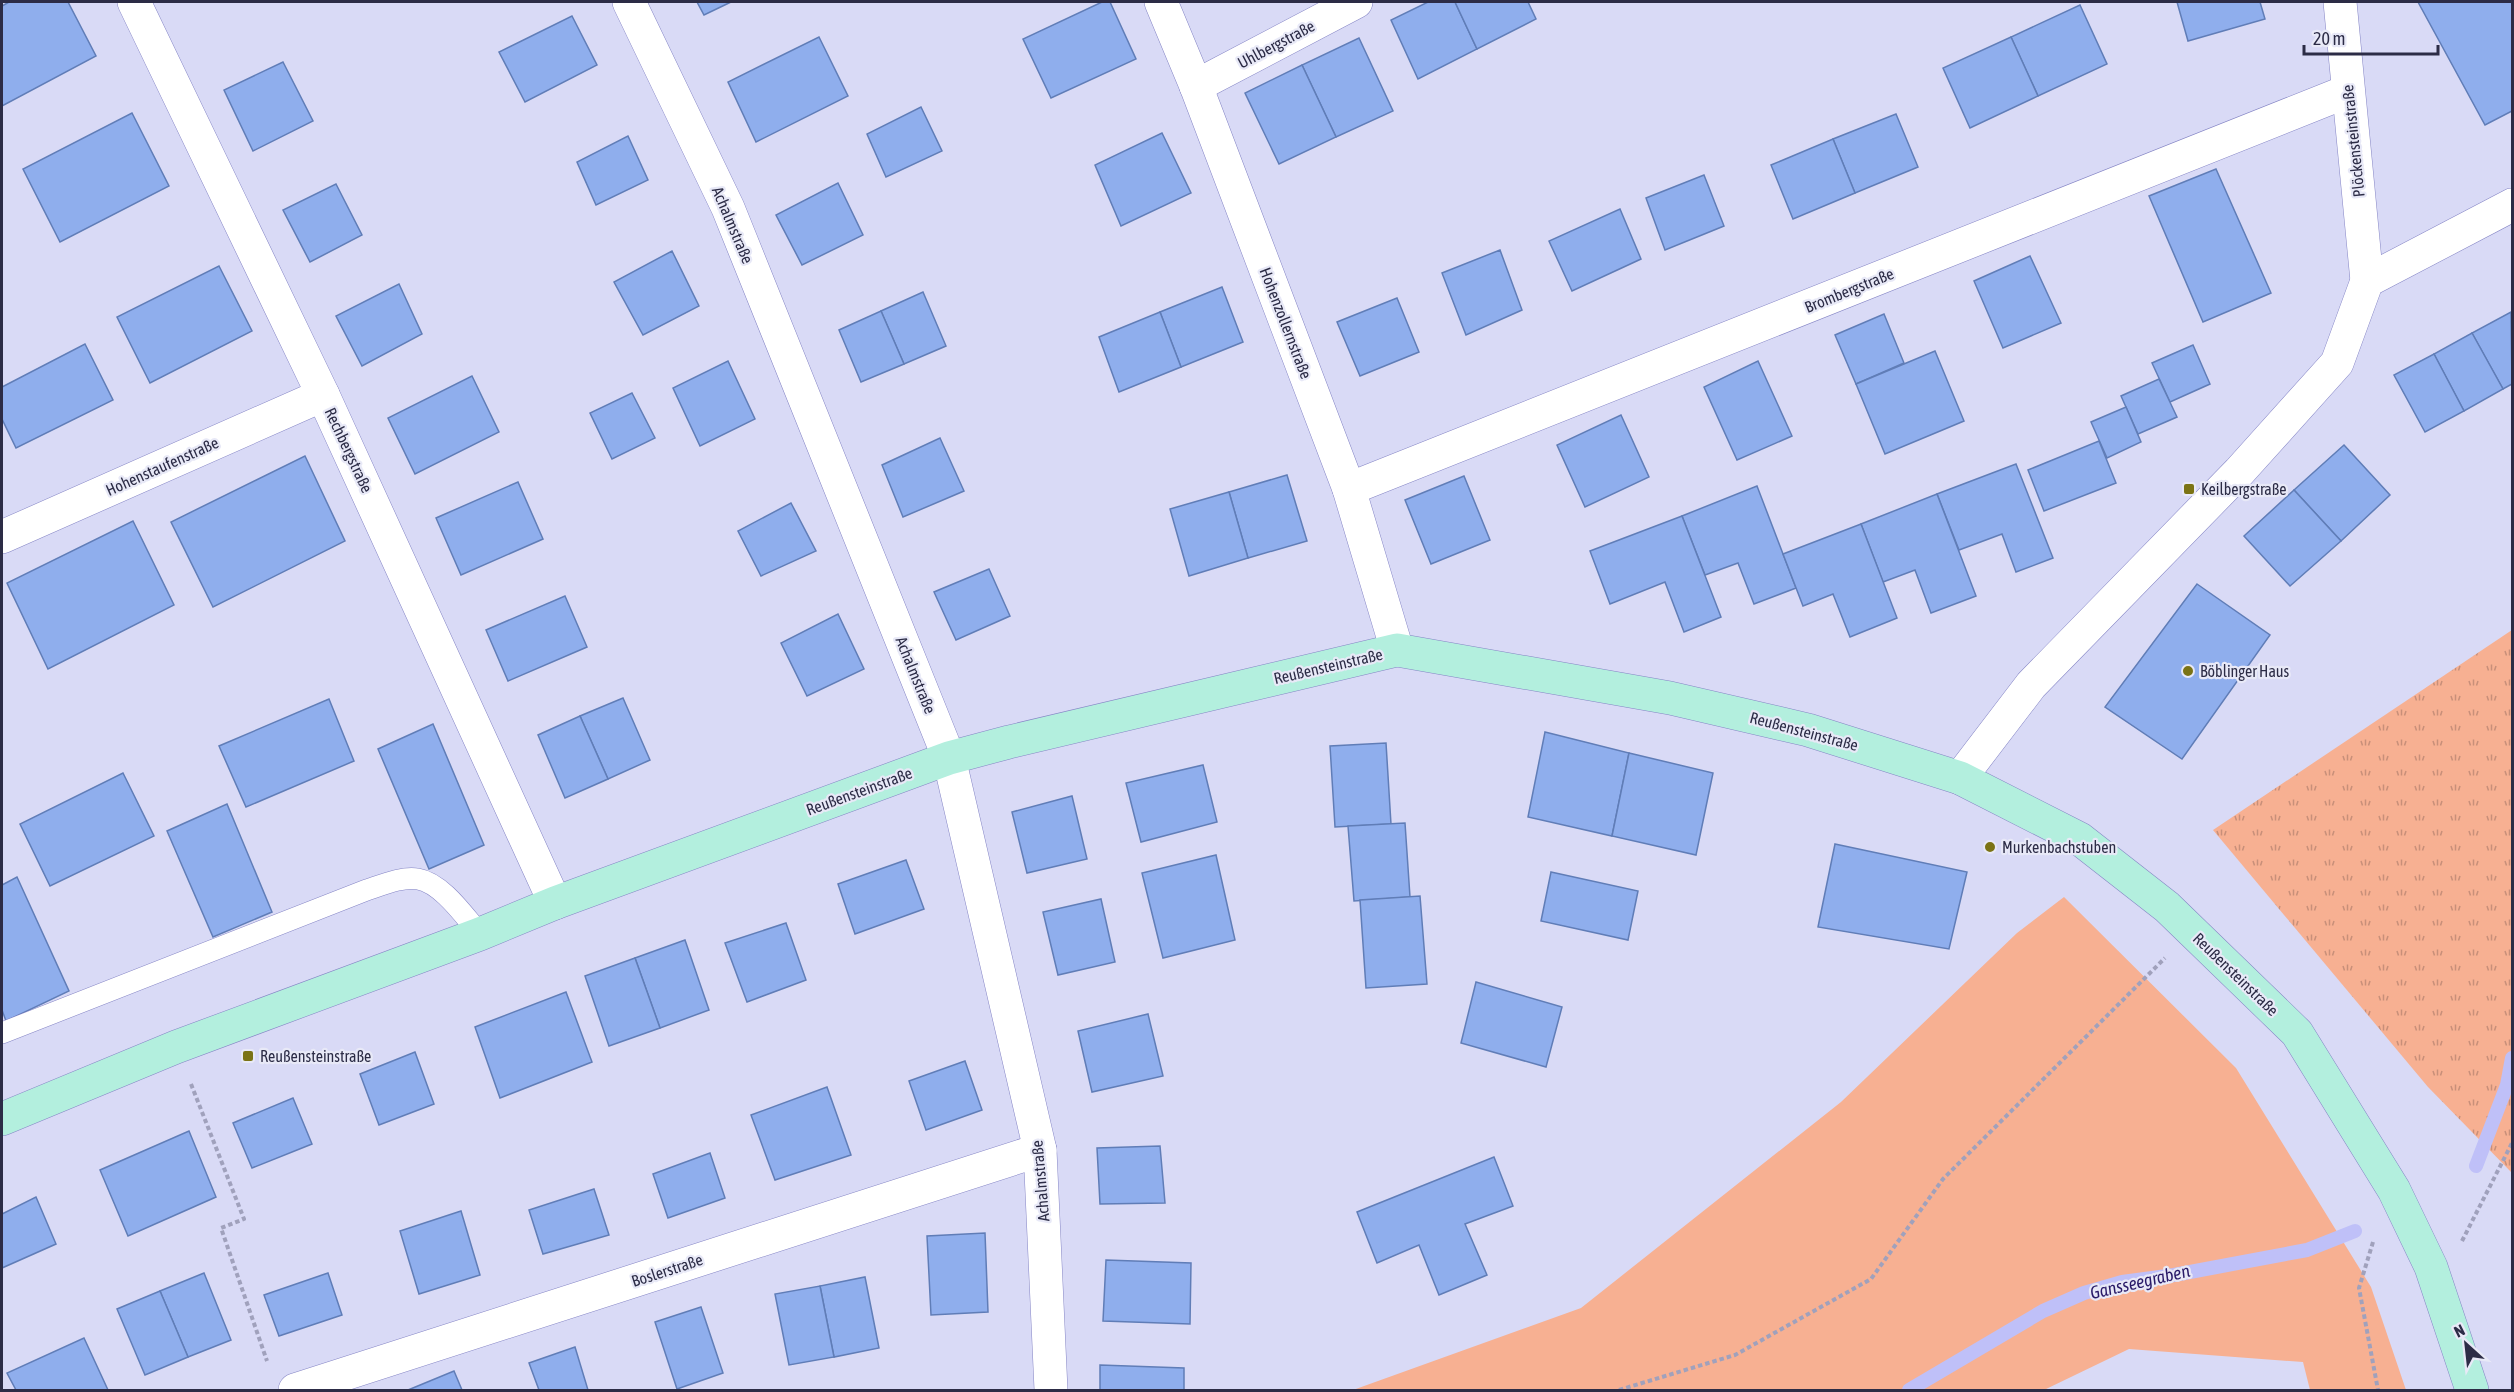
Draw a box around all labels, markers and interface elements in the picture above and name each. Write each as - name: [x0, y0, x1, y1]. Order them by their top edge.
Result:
- street label: Uhlbergstraße: [1235, 16, 1318, 73]
- scale bar: [2304, 18, 2438, 56]
- text: 20 m: [2313, 28, 2345, 49]
- street label: Plöckensteinstraße: [2338, 84, 2368, 198]
- street label: Achalmstraße: [709, 184, 757, 266]
- street label: Brombergstraße: [1802, 264, 1896, 317]
- street label: Hohenzollernstraße: [1257, 265, 1315, 381]
- street label: Rechbergstraße: [321, 405, 377, 496]
- street label: Hohenstaufenstraße: [103, 433, 221, 499]
- place label: Keilbergstraße: [2201, 480, 2287, 499]
- marker: Keilbergstraße: [2182, 482, 2196, 496]
- street label: Achalmstraße: [892, 634, 940, 716]
- street label: Reußensteinstraße: [1272, 645, 1384, 687]
- place label: Böblinger Haus: [2200, 662, 2290, 681]
- marker: Böblinger Haus: [2181, 664, 2195, 678]
- street label: Reußensteinstraße: [1748, 708, 1860, 754]
- street label: Reußensteinstraße: [804, 764, 914, 818]
- place label: Murkenbachstuben: [2002, 838, 2116, 856]
- marker: Murkenbachstuben: [1983, 840, 1997, 854]
- street label: Reußensteinstraße: [2190, 929, 2282, 1019]
- place label: Reußensteinstraße: [260, 1047, 371, 1065]
- marker: Reußensteinstraße: [241, 1049, 255, 1063]
- street label: Achalmstraße: [1027, 1140, 1053, 1222]
- street label: Boslerstraße: [629, 1250, 705, 1290]
- water label: Gansseegraben: [2088, 1260, 2192, 1303]
- north arrow: [2436, 1314, 2496, 1374]
- text: N: [2451, 1320, 2467, 1341]

